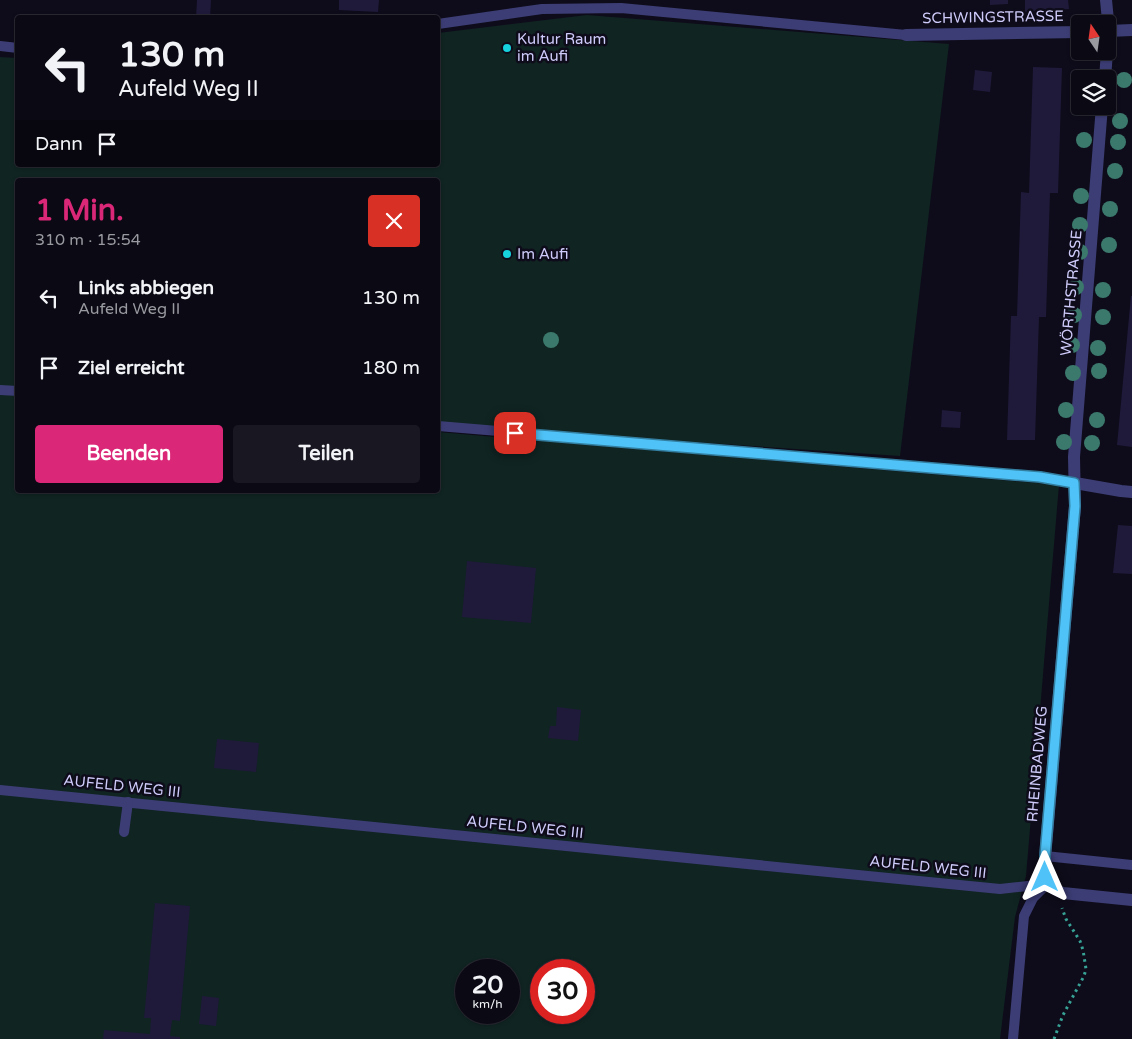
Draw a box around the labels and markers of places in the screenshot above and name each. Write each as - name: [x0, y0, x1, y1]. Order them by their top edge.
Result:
- place label: Kultur Raum im Aufi: [517, 30, 606, 65]
- marker: Kultur Raum im Aufi: [501, 42, 513, 54]
- place label: Im Aufi: [517, 245, 568, 263]
- marker: Im Aufi: [501, 248, 513, 260]
- pin: [494, 412, 536, 454]

